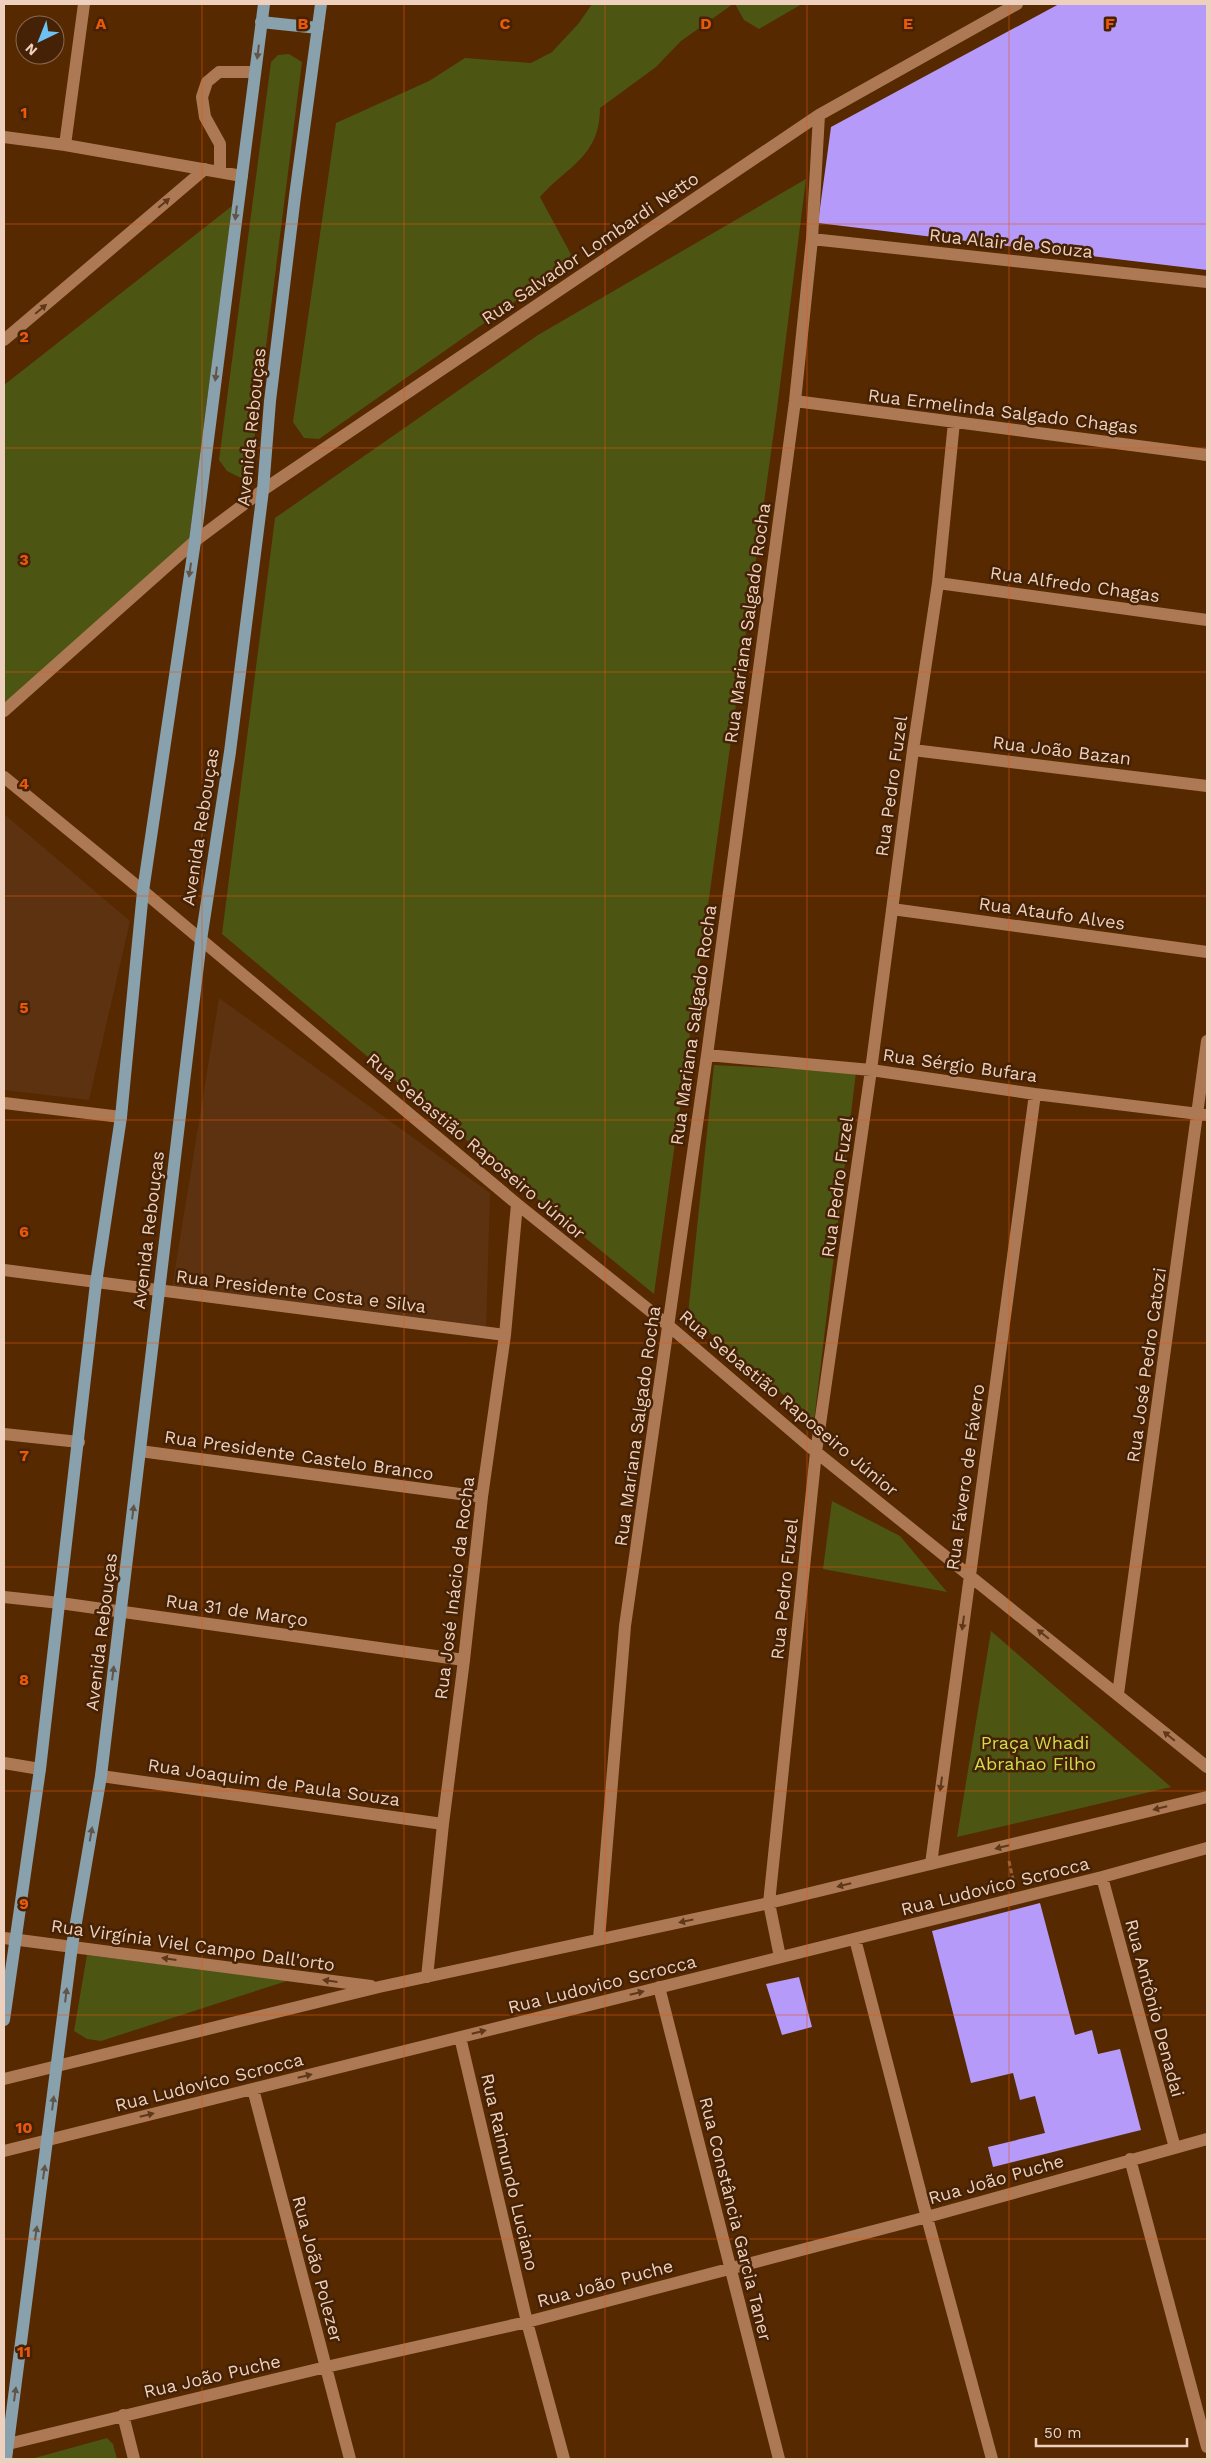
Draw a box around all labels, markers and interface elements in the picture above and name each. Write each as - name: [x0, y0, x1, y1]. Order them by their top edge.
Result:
- text: A: [96, 14, 107, 33]
- text: B: [298, 14, 309, 33]
- text: C: [500, 14, 511, 33]
- text: D: [700, 14, 712, 33]
- text: E: [903, 14, 913, 33]
- text: F: [1105, 14, 1115, 33]
- north arrow: [15, 15, 65, 65]
- text: N: [22, 40, 40, 59]
- one-way arrow: [254, 44, 262, 60]
- text: 1: [21, 103, 27, 122]
- street label: Rua Salvador Lombardi Netto: [478, 167, 702, 329]
- one-way arrow: [158, 198, 171, 209]
- one-way arrow: [232, 205, 240, 221]
- street label: Rua Alair de Souza: [928, 224, 1094, 262]
- one-way arrow: [34, 303, 47, 314]
- text: 2: [19, 327, 29, 346]
- street label: Avenida Rebouças: [232, 347, 270, 507]
- one-way arrow: [212, 367, 220, 383]
- street label: Rua Ermelinda Salgado Chagas: [867, 384, 1139, 438]
- street label: Rua Mariana Salgado Rocha: [720, 501, 774, 745]
- text: 3: [19, 550, 29, 569]
- street label: Rua Alfredo Chagas: [989, 562, 1161, 606]
- one-way arrow: [186, 563, 194, 579]
- street label: Rua Pedro Fuzel: [871, 714, 911, 858]
- street label: Rua João Bazan: [992, 731, 1132, 769]
- street label: Avenida Rebouças: [177, 747, 223, 907]
- text: 4: [19, 774, 29, 793]
- street label: Rua Ataufo Alves: [978, 892, 1126, 934]
- street label: Rua Mariana Salgado Rocha: [666, 903, 720, 1147]
- text: 5: [19, 998, 29, 1017]
- street label: Rua Sérgio Bufara: [881, 1044, 1039, 1086]
- street label: Rua Sebastião Raposeiro Júnior: [362, 1048, 590, 1244]
- street label: Rua Pedro Fuzel: [817, 1115, 857, 1259]
- street label: Avenida Rebouças: [128, 1150, 168, 1310]
- text: 6: [19, 1222, 29, 1241]
- street label: Rua Presidente Costa e Silva: [175, 1265, 427, 1317]
- street label: Rua José Pedro Catozi: [1122, 1266, 1170, 1464]
- street label: Rua Mariana Salgado Rocha: [610, 1304, 664, 1548]
- street label: Rua Sebastião Raposeiro Júnior: [675, 1305, 903, 1501]
- street label: Rua Fávero de Fávero: [942, 1383, 988, 1571]
- street label: Rua Presidente Castelo Branco: [163, 1426, 435, 1484]
- text: 7: [19, 1446, 29, 1465]
- street label: Rua José Inácio da Rocha: [430, 1475, 478, 1701]
- one-way arrow: [129, 1504, 137, 1520]
- street label: Rua Pedro Fuzel: [766, 1517, 802, 1661]
- street label: Avenida Rebouças: [81, 1552, 121, 1712]
- street label: Rua 31 de Março: [164, 1590, 310, 1630]
- one-way arrow: [959, 1615, 967, 1631]
- one-way arrow: [1037, 1628, 1050, 1639]
- one-way arrow: [109, 1665, 117, 1681]
- text: 8: [19, 1670, 29, 1689]
- one-way arrow: [1163, 1731, 1176, 1742]
- park label: Praça Whadi Abrahao Filho: [974, 1732, 1096, 1774]
- street label: Rua Joaquim de Paula Souza: [146, 1754, 402, 1810]
- one-way arrow: [937, 1776, 945, 1792]
- one-way arrow: [1152, 1804, 1167, 1812]
- one-way arrow: [87, 1826, 95, 1842]
- one-way arrow: [995, 1843, 1010, 1851]
- street label: Rua Ludovico Scrocca: [899, 1852, 1091, 1920]
- one-way arrow: [837, 1881, 852, 1889]
- text: 9: [19, 1894, 29, 1913]
- street label: Rua Virgínia Viel Campo Dall'orto: [50, 1915, 336, 1975]
- one-way arrow: [677, 1917, 693, 1925]
- street label: Rua Antônio Denadai: [1121, 1917, 1189, 2099]
- street label: Rua Ludovico Scrocca: [506, 1950, 698, 2018]
- one-way arrow: [161, 1955, 177, 1963]
- one-way arrow: [322, 1977, 338, 1985]
- one-way arrow: [62, 1986, 70, 2002]
- one-way arrow: [630, 1989, 645, 1997]
- one-way arrow: [472, 2028, 487, 2036]
- street label: Rua Ludovico Scrocca: [113, 2048, 305, 2116]
- street label: Rua Raimundo Luciano: [477, 2071, 543, 2273]
- one-way arrow: [297, 2072, 312, 2080]
- one-way arrow: [49, 2094, 57, 2110]
- street label: Rua Constância Garcia Taner: [695, 2095, 777, 2343]
- one-way arrow: [140, 2111, 155, 2119]
- text: 10: [15, 2118, 33, 2137]
- street label: Rua João Puche: [926, 2150, 1066, 2208]
- one-way arrow: [40, 2164, 48, 2180]
- street label: Rua João Polezer: [288, 2193, 348, 2345]
- one-way arrow: [32, 2224, 40, 2240]
- street label: Rua João Puche: [535, 2255, 675, 2311]
- text: 11: [17, 2342, 31, 2361]
- street label: Rua João Puche: [141, 2350, 283, 2402]
- one-way arrow: [11, 2385, 19, 2401]
- scale bar: [1036, 2416, 1187, 2448]
- text: 50 m: [1044, 2424, 1081, 2442]

